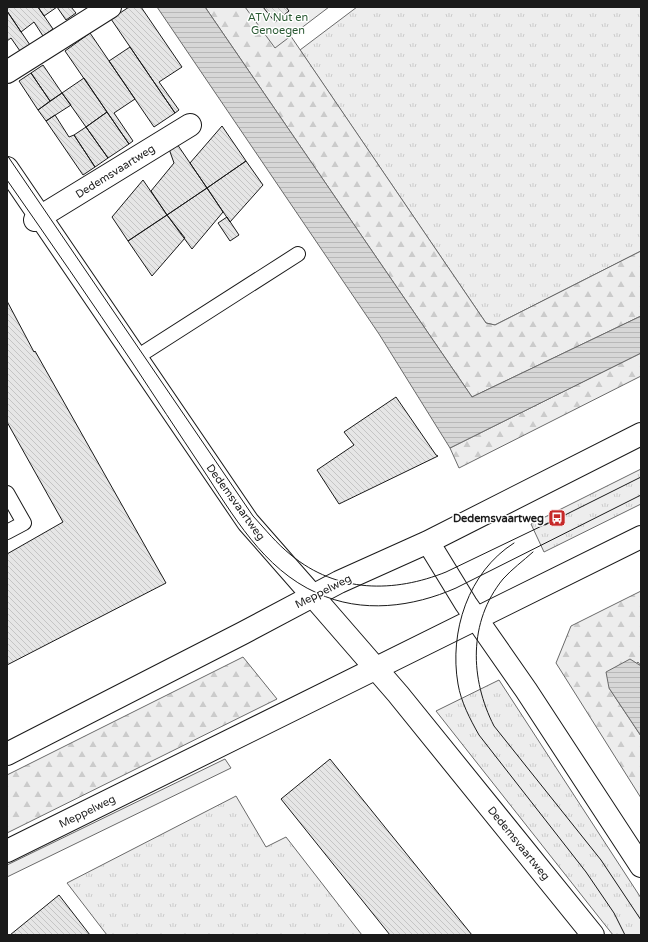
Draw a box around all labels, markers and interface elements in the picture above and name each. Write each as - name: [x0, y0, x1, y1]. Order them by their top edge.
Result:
- park label: ATV Nut en Genoegen: [248, 11, 308, 37]
- street label: Dedemsvaartweg: [73, 142, 157, 201]
- street label: Dedemsvaartweg: [204, 462, 268, 543]
- bus stop icon: Dedemsvaartweg: [547, 508, 567, 528]
- place label: Dedemsvaartweg: [453, 512, 544, 526]
- street label: Meppelweg: [293, 572, 354, 611]
- street label: Meppelweg: [57, 792, 118, 831]
- street label: Dedemsvaartweg: [485, 804, 552, 883]

